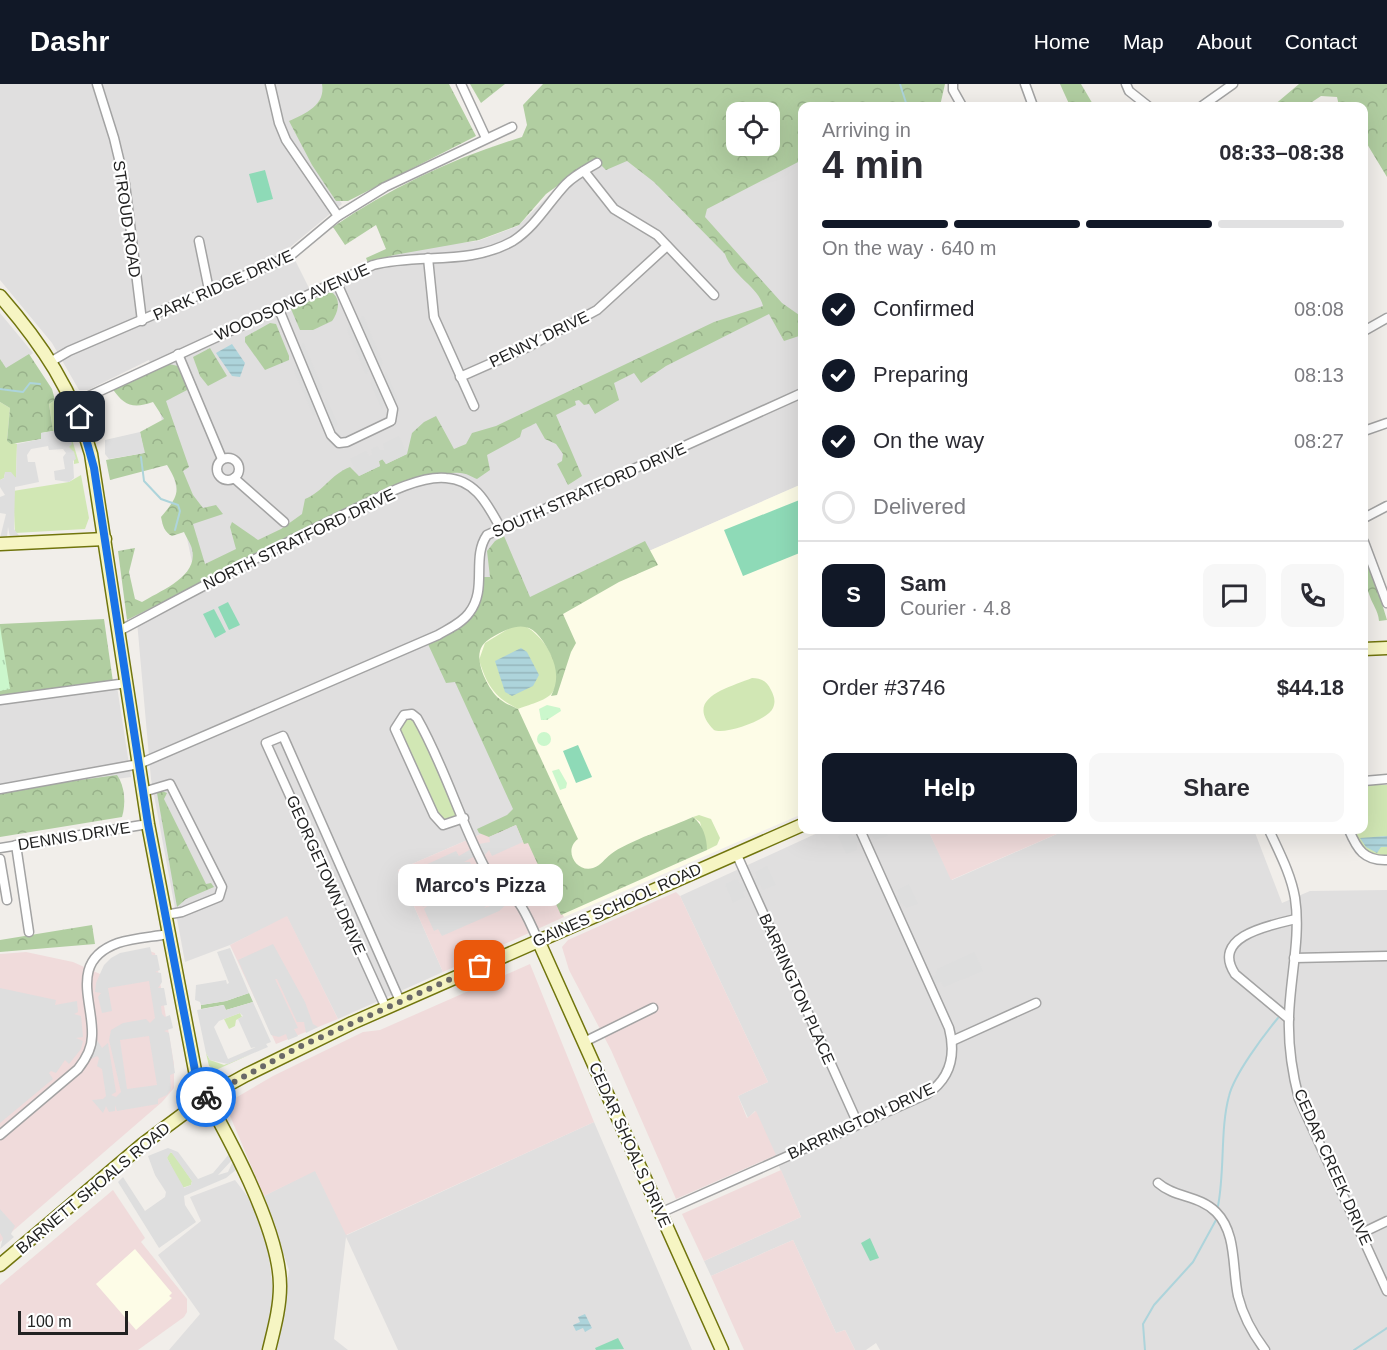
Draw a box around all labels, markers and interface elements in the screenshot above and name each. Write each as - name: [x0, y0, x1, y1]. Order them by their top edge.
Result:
- text: Dashr: [30, 26, 109, 57]
- text: Home: [1034, 30, 1090, 53]
- text: Map: [1123, 30, 1164, 53]
- text: About: [1197, 30, 1252, 53]
- text: Contact: [1285, 30, 1357, 53]
- map controls: [726, 102, 780, 156]
- button: locate: [726, 102, 780, 156]
- text: Arriving in: [822, 119, 911, 141]
- text: 08:33–08:38: [1219, 140, 1344, 165]
- text: 4 min: [822, 143, 924, 186]
- street label: STROUD ROAD: [110, 159, 144, 279]
- text: On the way · 640 m: [822, 237, 997, 259]
- street label: PARK RIDGE DRIVE: [151, 247, 295, 323]
- street label: WOODSONG AVENUE: [212, 260, 372, 344]
- icon: check: [822, 293, 855, 326]
- text: Confirmed: [873, 296, 974, 321]
- text: 08:08: [1294, 298, 1344, 320]
- street label: PENNY DRIVE: [487, 308, 591, 370]
- icon: check: [822, 359, 855, 392]
- text: Preparing: [873, 362, 968, 387]
- text: 08:13: [1294, 364, 1344, 386]
- pin: [54, 391, 105, 442]
- icon: home: [63, 400, 96, 433]
- icon: check: [822, 425, 855, 458]
- text: On the way: [873, 428, 984, 453]
- text: 08:27: [1294, 430, 1344, 452]
- street label: SOUTH STRATFORD DRIVE: [489, 439, 689, 541]
- street label: NORTH STRATFORD DRIVE: [200, 485, 398, 593]
- text: Delivered: [873, 494, 966, 519]
- button: chat: [1203, 564, 1266, 627]
- button: phone: [1281, 564, 1344, 627]
- text: Sam: [900, 571, 946, 596]
- text: S: [846, 582, 861, 607]
- text: Courier · 4.8: [900, 597, 1011, 619]
- text: Order #3746: [822, 675, 946, 700]
- text: $44.18: [1277, 675, 1344, 700]
- button: Help: [822, 753, 1077, 822]
- button: Share: [1089, 753, 1344, 822]
- street label: GEORGETOWN DRIVE: [283, 793, 369, 957]
- street label: DENNIS DRIVE: [16, 819, 132, 853]
- street label: GAINES SCHOOL ROAD: [530, 860, 704, 950]
- callout: Marco's Pizza: [398, 864, 562, 906]
- text: Marco's Pizza: [415, 874, 546, 896]
- street label: BARRINGTON PLACE: [756, 911, 838, 1067]
- pin: [454, 940, 505, 991]
- icon: bag: [463, 949, 496, 982]
- street label: CEDAR SHOALS DRIVE: [586, 1060, 674, 1230]
- courier: [176, 1067, 236, 1127]
- street label: BARRINGTON DRIVE: [785, 1080, 937, 1162]
- icon: bike: [190, 1081, 223, 1114]
- street label: CEDAR CREEK DRIVE: [1291, 1086, 1375, 1248]
- street label: BARNETT SHOALS ROAD: [13, 1119, 173, 1257]
- scale bar: [18, 1308, 128, 1336]
- text: 100 m: [27, 1313, 71, 1330]

